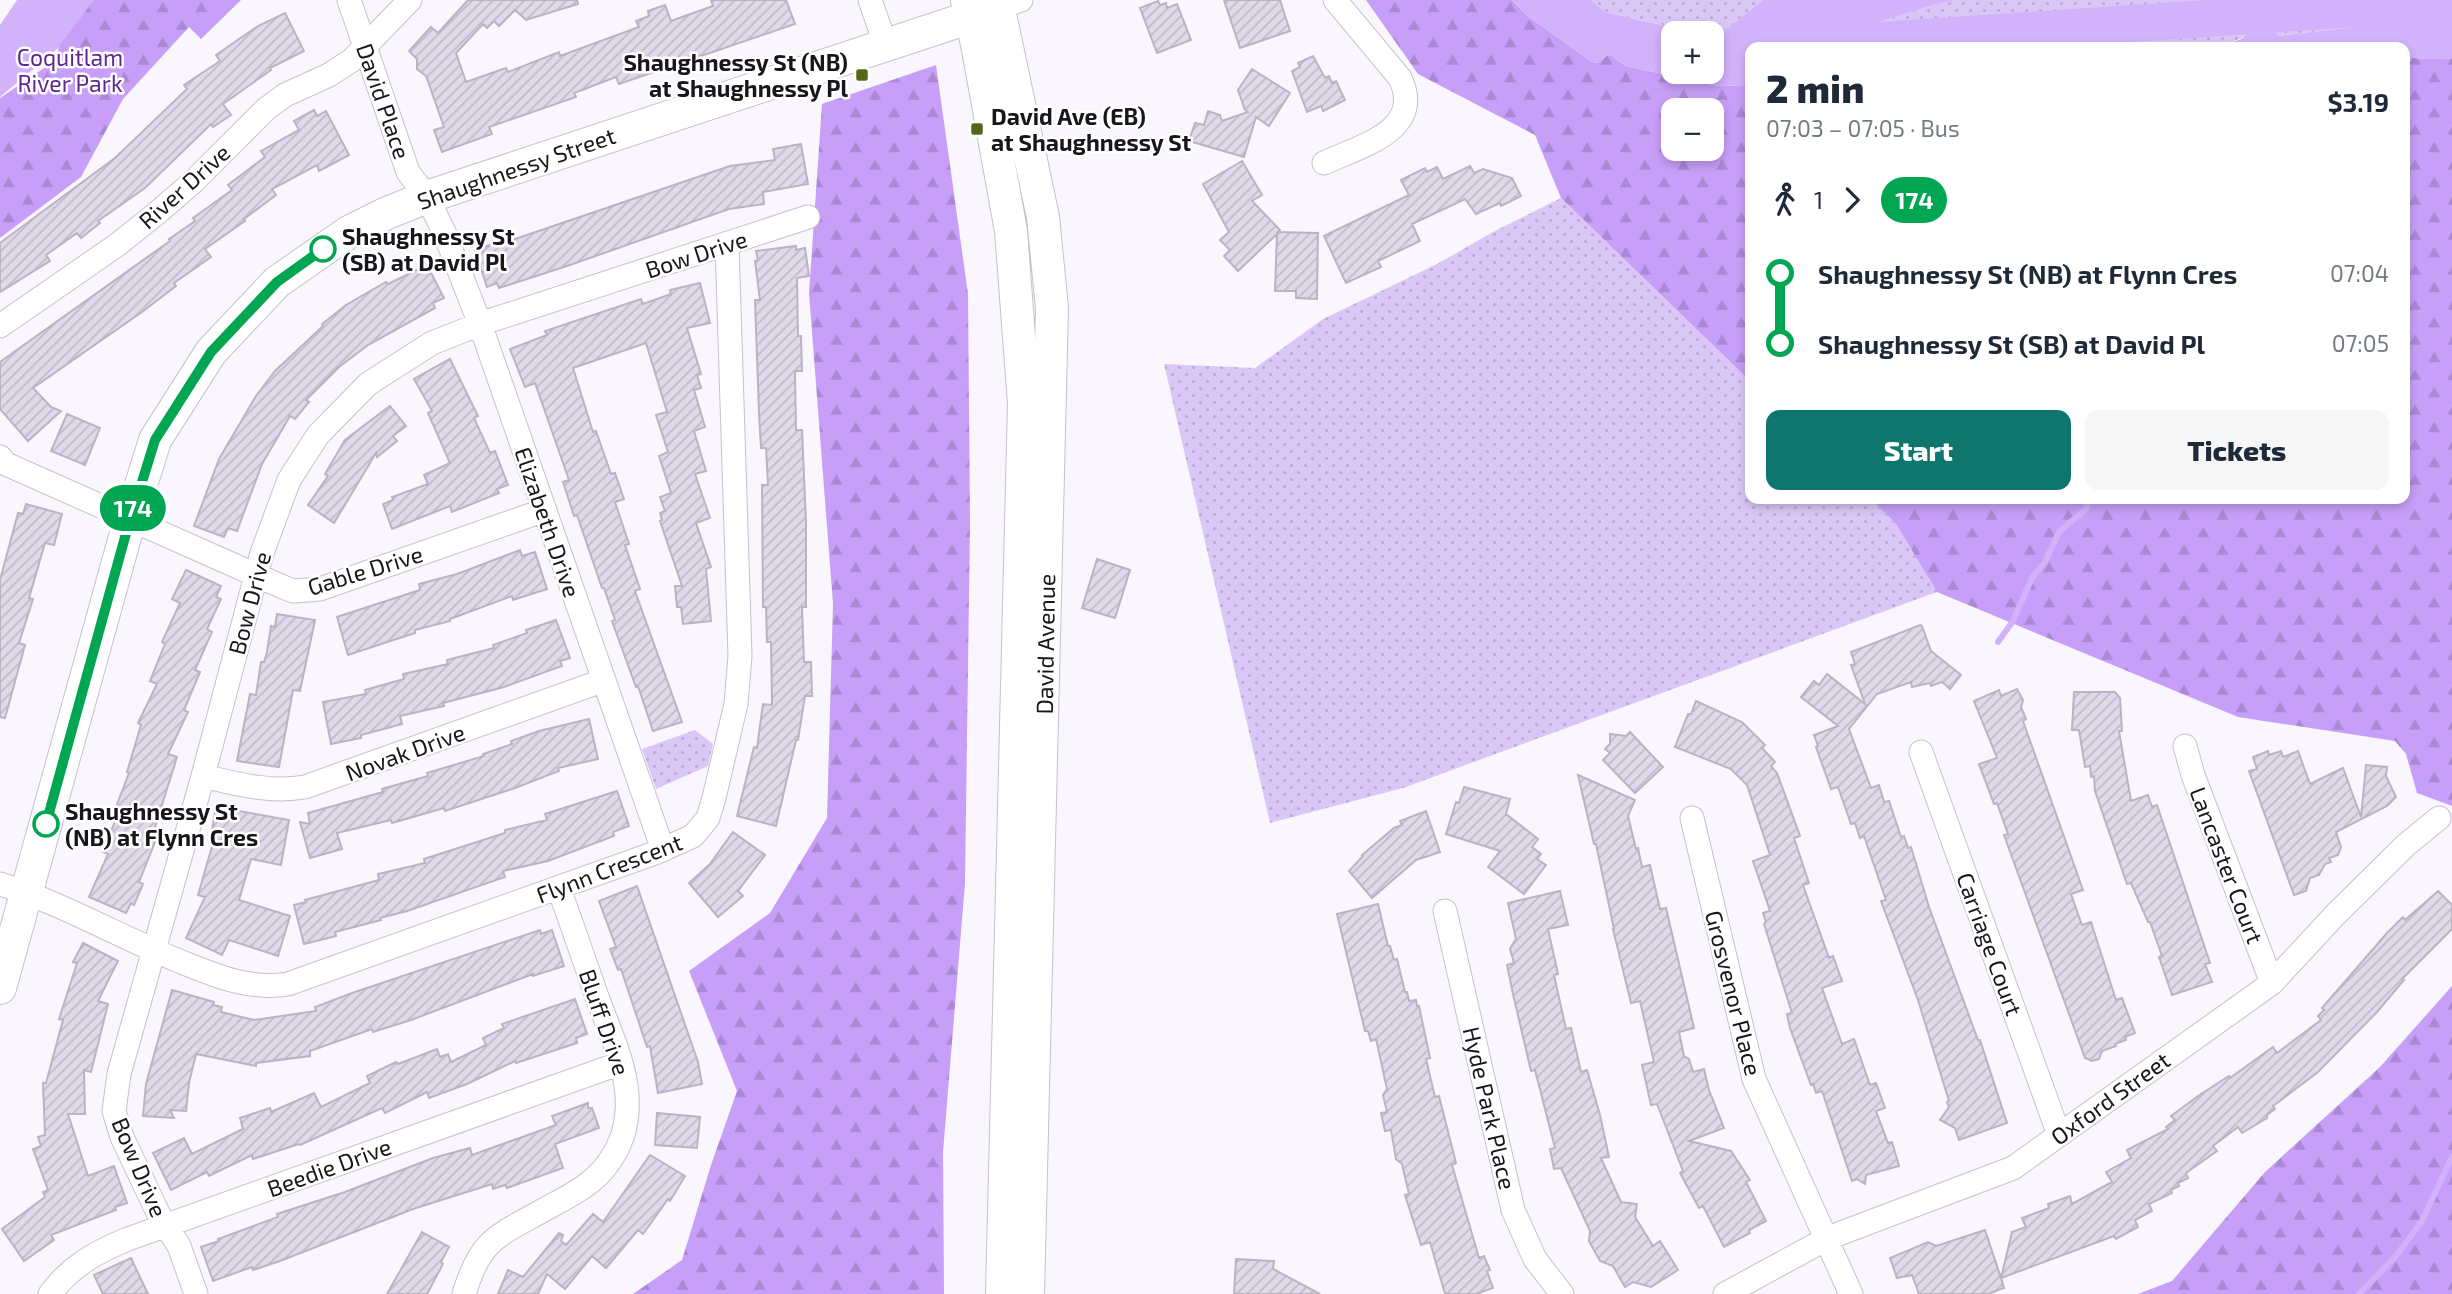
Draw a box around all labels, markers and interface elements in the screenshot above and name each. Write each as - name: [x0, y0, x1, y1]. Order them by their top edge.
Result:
- map controls: [1661, 21, 1724, 161]
- button: +: [1661, 21, 1724, 84]
- street label: David Place: [351, 39, 417, 163]
- park label: Coquitlam River Park: [17, 43, 123, 97]
- place label: Shaughnessy St (NB) at Shaughnessy Pl: [623, 48, 848, 102]
- text: 2 min: [1766, 65, 1864, 111]
- marker: Shaughnessy St (NB) at Shaughnessy Pl: [854, 67, 870, 83]
- text: $3.19: [2327, 86, 2389, 117]
- button: −: [1661, 98, 1724, 161]
- place label: David Ave (EB) at Shaughnessy St: [991, 102, 1191, 156]
- text: 07:03 – 07:05 · Bus: [1766, 114, 1960, 142]
- street label: Shaughnessy Street: [413, 121, 619, 215]
- marker: David Ave (EB) at Shaughnessy St: [969, 121, 985, 137]
- street label: River Drive: [133, 138, 235, 234]
- icon: walk: [1766, 181, 1804, 219]
- icon: forward: [1833, 181, 1871, 219]
- text: 174: [1895, 185, 1933, 214]
- text: 1: [1814, 186, 1823, 214]
- place label: Shaughnessy St (SB) at David Pl: [342, 222, 515, 276]
- street label: Bow Drive: [642, 224, 750, 284]
- marker: Shaughnessy St (SB) at David Pl: [310, 236, 336, 262]
- text: Shaughnessy St (NB) at Flynn Cres: [1818, 258, 2237, 289]
- text: 07:04: [2330, 259, 2389, 287]
- text: Shaughnessy St (SB) at David Pl: [1818, 328, 2205, 359]
- text: 07:05: [2332, 329, 2389, 357]
- button: Start: [1766, 410, 2071, 490]
- button: Tickets: [2085, 410, 2389, 490]
- street label: Elizabeth Drive: [509, 443, 587, 601]
- line badge: 174: [93, 485, 173, 531]
- text: 174: [114, 493, 152, 522]
- street label: Gable Drive: [304, 539, 426, 601]
- street label: Bow Drive: [222, 548, 276, 658]
- street label: David Avenue: [1030, 573, 1060, 715]
- street label: Novak Drive: [341, 717, 469, 787]
- street label: Lancaster Court: [2184, 783, 2270, 948]
- place label: Shaughnessy St (NB) at Flynn Cres: [65, 797, 258, 851]
- marker: Shaughnessy St (NB) at Flynn Cres: [33, 811, 59, 837]
- street label: Flynn Crescent: [532, 827, 686, 909]
- street label: Carriage Court: [1951, 869, 2029, 1019]
- street label: Grosvenor Place: [1700, 908, 1768, 1078]
- street label: Bluff Drive: [574, 965, 636, 1079]
- street label: Hyde Park Place: [1458, 1024, 1522, 1192]
- street label: Oxford Street: [2045, 1045, 2175, 1151]
- street label: Bow Drive: [107, 1113, 173, 1221]
- street label: Beedie Drive: [263, 1132, 395, 1202]

